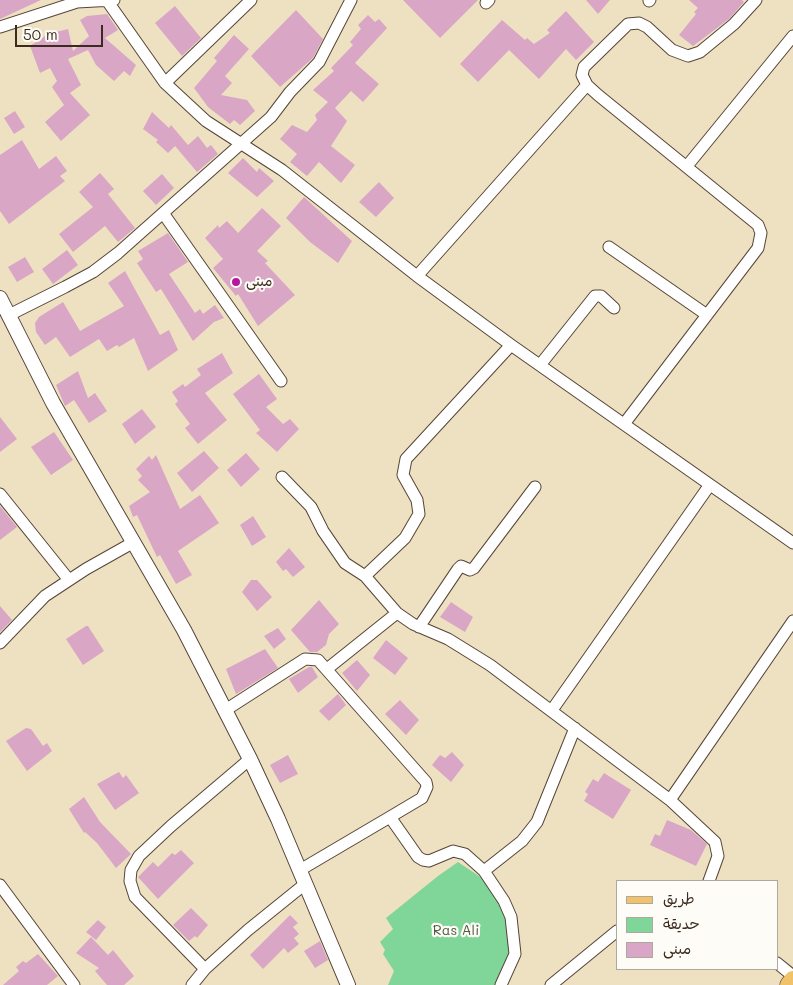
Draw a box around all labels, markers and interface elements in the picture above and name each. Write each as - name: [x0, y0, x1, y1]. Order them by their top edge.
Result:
- scale bar: [18, 15, 105, 47]
- text: 50 m: [23, 24, 58, 44]
- place label: مبنى: [246, 274, 272, 290]
- marker: مبنى: [230, 276, 242, 288]
- legend: [616, 880, 778, 970]
- text: طريق: [663, 888, 695, 908]
- text: حديقة: [663, 913, 700, 933]
- park label: Ras Ali: [433, 923, 479, 939]
- text: مبنى: [663, 938, 691, 958]

